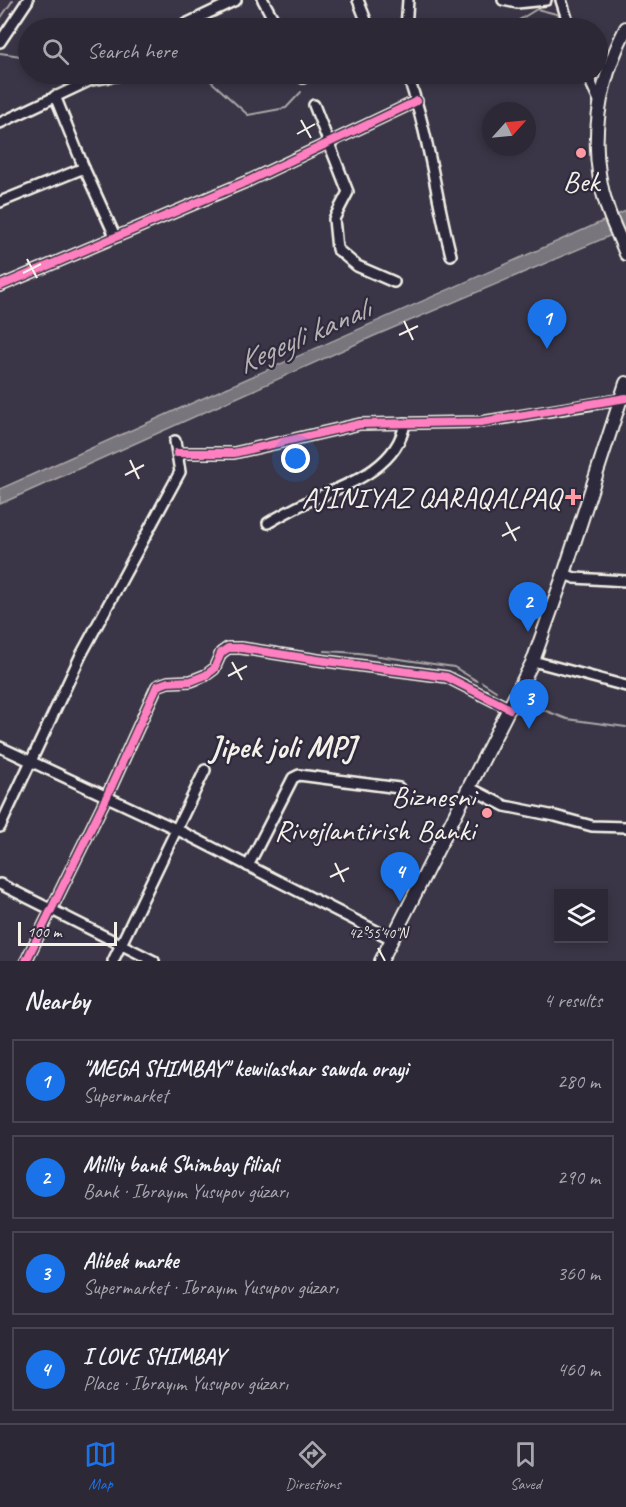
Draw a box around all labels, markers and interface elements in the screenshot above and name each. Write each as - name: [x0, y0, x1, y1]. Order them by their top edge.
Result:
- search box: [18, 18, 608, 84]
- icon: search: [39, 35, 72, 68]
- text: Search here: [87, 37, 177, 65]
- north arrow: [482, 102, 536, 156]
- marker: Bek: [574, 146, 588, 160]
- place label: Bek: [563, 162, 601, 200]
- water label: Kegeyli kanalı: [230, 286, 380, 383]
- pin: 1: [528, 300, 566, 349]
- your location: [281, 444, 310, 473]
- place label: AJINIYAZ QARAQALPAQ: [301, 478, 564, 516]
- marker: AJINIYAZ QARAQALPAQ: [566, 490, 580, 504]
- pin: 2: [508, 582, 548, 632]
- pin: 3: [510, 680, 548, 729]
- district label: Jipek joli MPJ: [207, 726, 360, 767]
- place label: Biznesni Rivojlantirish Banki: [274, 777, 478, 849]
- marker: Biznesni Rivojlantirish Banki: [480, 806, 494, 820]
- pin: 4: [380, 852, 420, 902]
- map controls: [554, 889, 608, 943]
- button: layers: [554, 889, 608, 943]
- scale bar: [18, 919, 117, 946]
- text: 100 m: [27, 922, 61, 942]
- text: 42°55'40"N: [348, 924, 411, 943]
- text: Nearby: [24, 984, 89, 1017]
- text: 4 results: [543, 988, 602, 1013]
- text: "MEGA SHIMBAY" kewilashar sawda orayi: [83, 1055, 408, 1083]
- text: 1: [41, 1069, 50, 1094]
- text: 280 m: [557, 1069, 600, 1094]
- text: Supermarket: [83, 1083, 168, 1108]
- text: Milliy bank Shimbay filiali: [83, 1151, 279, 1179]
- text: 2: [41, 1165, 50, 1190]
- text: 290 m: [557, 1165, 600, 1190]
- text: Bank · Ibrayım Yusupov gúzarı: [83, 1179, 288, 1204]
- text: Alibek marke: [83, 1247, 178, 1275]
- text: 3: [41, 1261, 50, 1286]
- text: 360 m: [557, 1261, 600, 1286]
- text: Supermarket · Ibrayım Yusupov gúzarı: [83, 1275, 338, 1300]
- text: I LOVE SHIMBAY: [83, 1343, 225, 1371]
- text: 4: [41, 1357, 50, 1382]
- text: 460 m: [557, 1357, 600, 1382]
- text: Place · Ibrayım Yusupov gúzarı: [83, 1371, 288, 1396]
- tab: Map: [84, 1438, 117, 1494]
- tab: Directions: [285, 1438, 341, 1494]
- tab: Saved: [509, 1438, 542, 1494]

